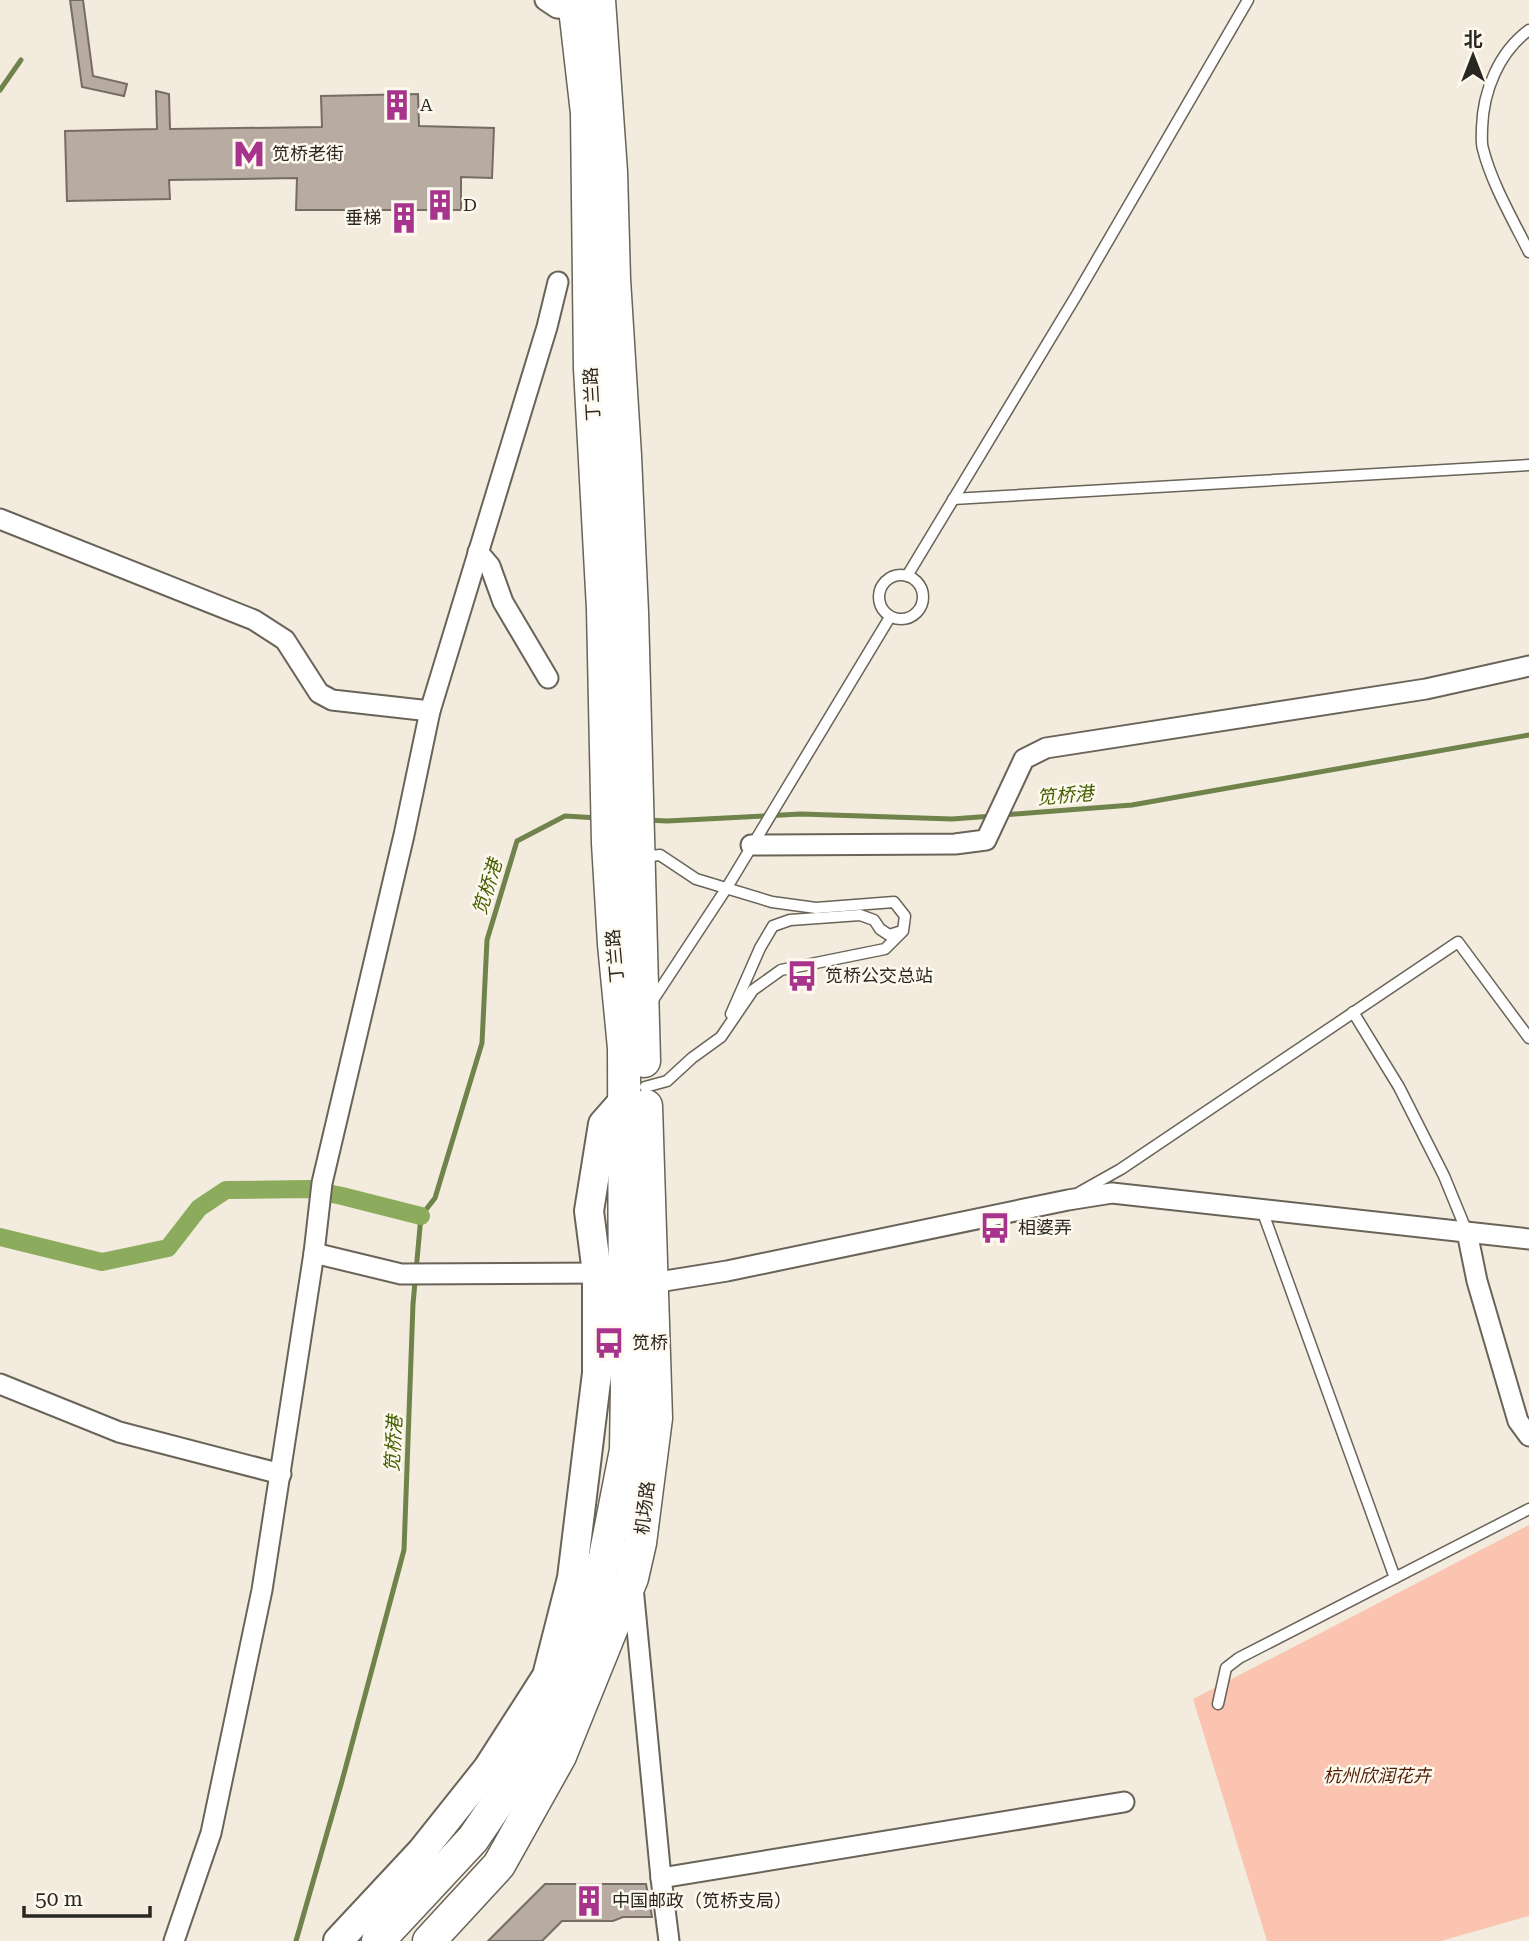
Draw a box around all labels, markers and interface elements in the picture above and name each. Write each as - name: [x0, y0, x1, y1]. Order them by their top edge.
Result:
- north arrow: [1438, 21, 1508, 91]
- text: 北: [1463, 28, 1483, 51]
- building icon: A: [380, 88, 414, 122]
- place label: A: [420, 94, 433, 115]
- metro station icon: 笕桥老街: [232, 137, 266, 171]
- place label: 笕桥老街: [272, 143, 344, 164]
- building icon: D: [423, 188, 457, 222]
- place label: D: [463, 194, 477, 215]
- building icon: 垂梯: [387, 201, 421, 235]
- place label: 垂梯: [345, 207, 381, 228]
- street label: 丁兰路: [580, 367, 603, 422]
- water label: 笕桥港: [1036, 781, 1097, 809]
- water label: 笕桥港: [468, 854, 508, 918]
- street label: 丁兰路: [602, 928, 627, 984]
- bus stop icon: 笕桥公交总站: [785, 959, 819, 993]
- place label: 笕桥公交总站: [825, 965, 933, 986]
- bus stop icon: 相婆弄: [978, 1211, 1012, 1245]
- place label: 相婆弄: [1018, 1217, 1072, 1238]
- bus stop icon: 笕桥: [592, 1326, 626, 1360]
- place label: 笕桥: [632, 1332, 668, 1353]
- water label: 笕桥港: [381, 1412, 407, 1473]
- street label: 机场路: [631, 1480, 658, 1536]
- park label: 杭州欣润花卉: [1323, 1765, 1433, 1786]
- scale bar: [24, 1874, 150, 1918]
- building icon: 中国邮政（笕桥支局）: [572, 1884, 606, 1918]
- text: 50 m: [35, 1887, 83, 1911]
- place label: 中国邮政（笕桥支局）: [612, 1890, 792, 1911]

